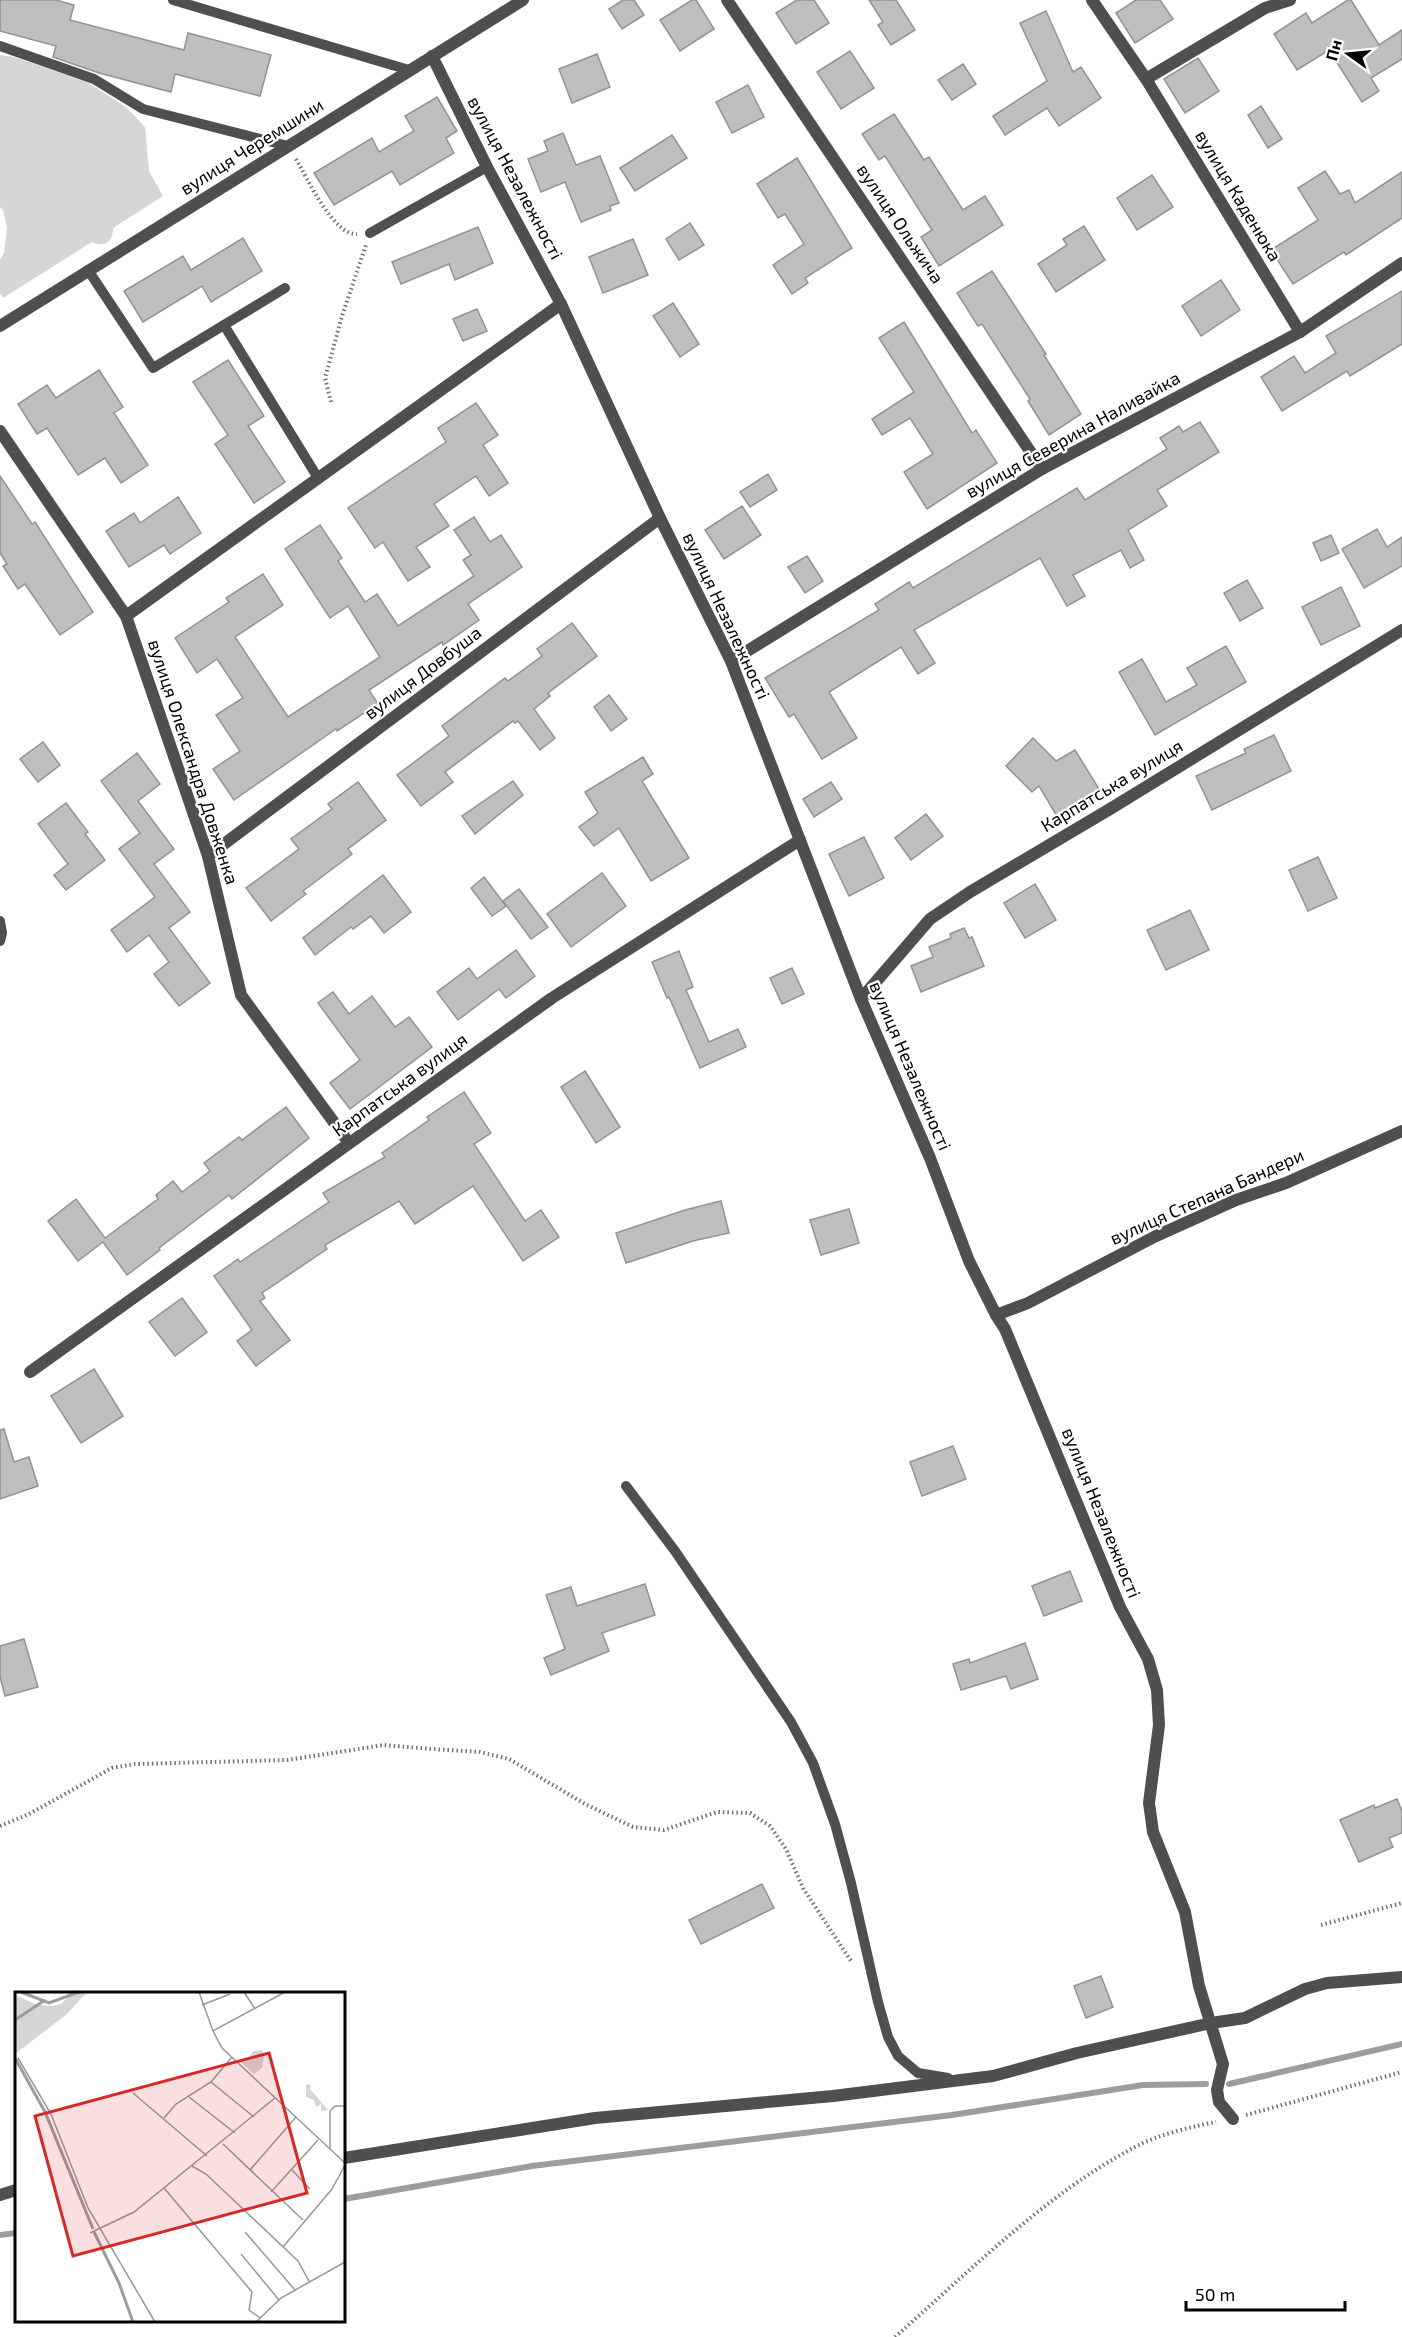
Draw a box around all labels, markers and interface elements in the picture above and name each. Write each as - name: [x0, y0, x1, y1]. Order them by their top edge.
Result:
- north arrow: [1318, 24, 1378, 84]
- text: Пн: [1321, 37, 1345, 62]
- street label: вулиця Незалежності: [464, 92, 568, 263]
- street label: вулиця Черемшини: [176, 93, 327, 199]
- street label: вулиця Каденюка: [1191, 126, 1287, 265]
- street label: вулиця Ольжича: [853, 159, 949, 287]
- street label: вулиця Северина Наливайка: [961, 366, 1184, 502]
- street label: вулиця Незалежності: [679, 529, 775, 702]
- street label: вулиця Довбуша: [359, 621, 485, 723]
- street label: вулиця Олександра Довженка: [144, 636, 244, 887]
- street label: Карпатська вулиця: [1036, 734, 1187, 836]
- street label: вулиця Незалежності: [865, 978, 956, 1153]
- street label: Карпатська вулиця: [327, 1028, 471, 1141]
- street label: вулиця Степана Бандери: [1106, 1143, 1307, 1249]
- street label: вулиця Незалежності: [1058, 1424, 1146, 1601]
- inset map: [15, 1992, 345, 2322]
- scale bar: [1186, 2274, 1345, 2312]
- text: 50 m: [1195, 2283, 1235, 2305]

